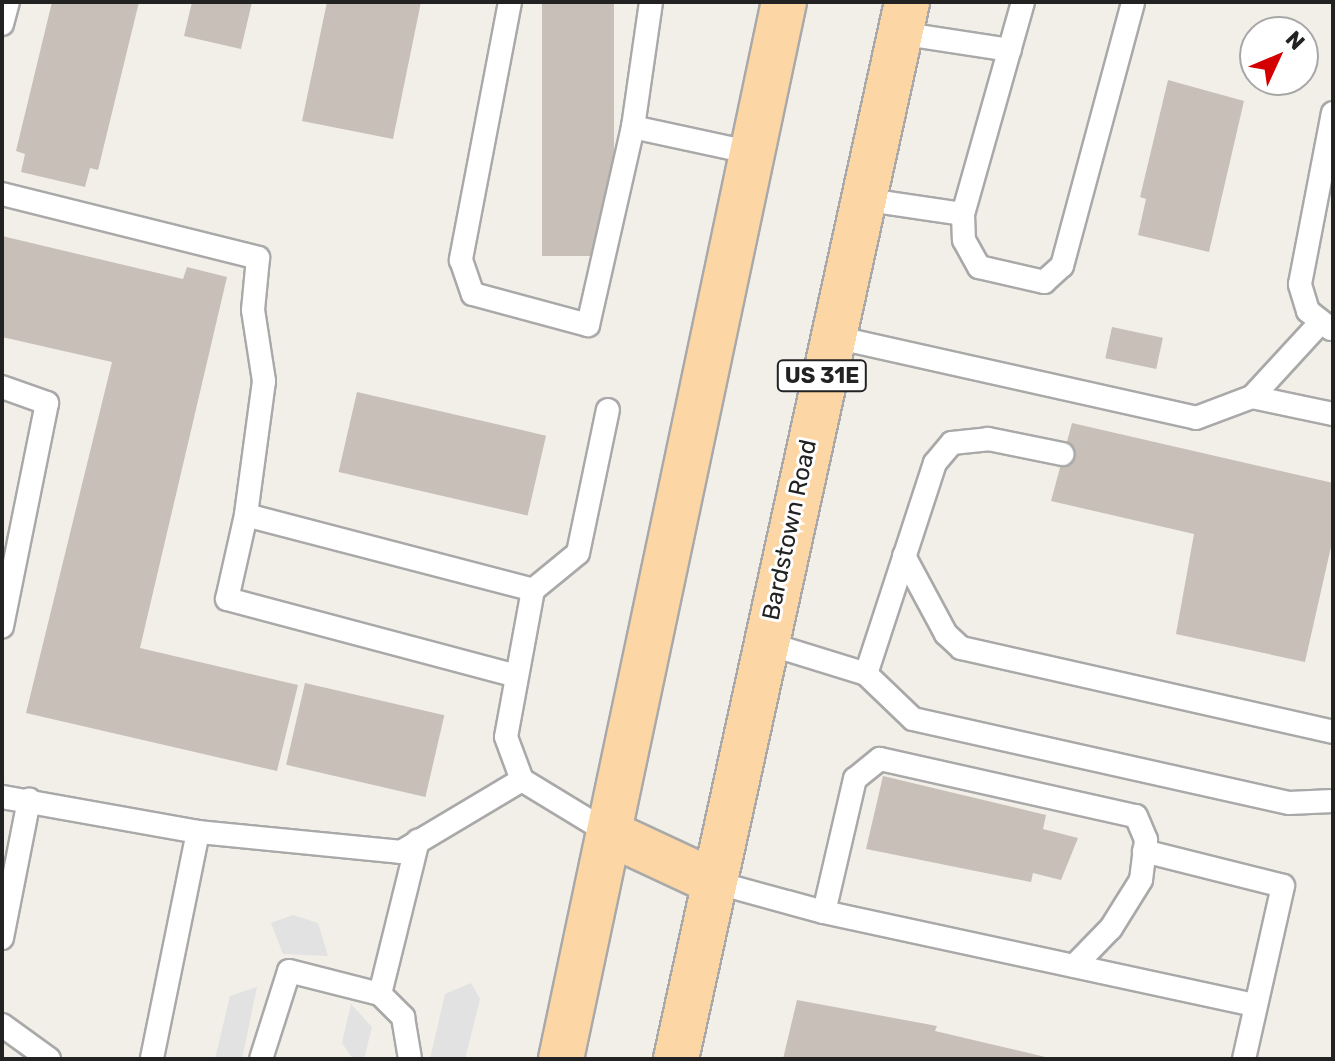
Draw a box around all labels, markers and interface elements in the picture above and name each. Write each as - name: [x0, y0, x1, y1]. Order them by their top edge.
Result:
- north arrow: [1239, 16, 1319, 96]
- text: N: [1280, 25, 1310, 55]
- road number: US 31E: [776, 358, 868, 394]
- street label: Bardstown Road: [757, 437, 823, 623]

